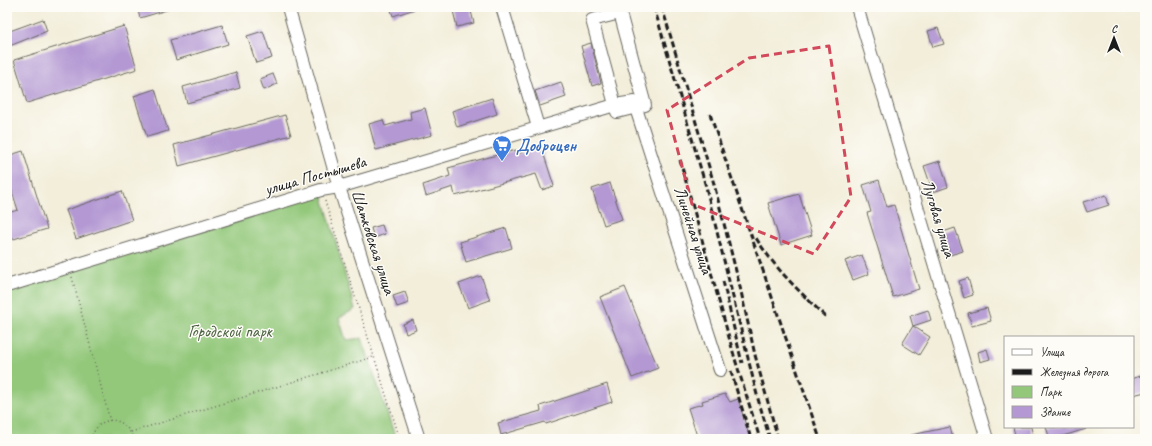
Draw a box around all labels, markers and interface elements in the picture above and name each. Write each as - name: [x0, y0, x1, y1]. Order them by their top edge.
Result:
- north arrow: [1094, 18, 1134, 58]
- text: С: [1111, 21, 1118, 35]
- supermarket icon: Доброцен: [491, 134, 513, 162]
- place label: Доброцен: [516, 135, 578, 156]
- street label: улица Постышева: [261, 151, 369, 200]
- street label: Луговая улица: [917, 176, 961, 261]
- street label: Линейная улица: [670, 184, 718, 278]
- street label: Шатковская улица: [347, 187, 401, 298]
- park label: Городской парк: [188, 321, 274, 342]
- legend: [1004, 336, 1134, 428]
- text: Улица: [1040, 344, 1065, 360]
- text: Железная дорога: [1040, 364, 1109, 380]
- text: Парк: [1040, 384, 1063, 400]
- text: Здание: [1040, 404, 1071, 420]

